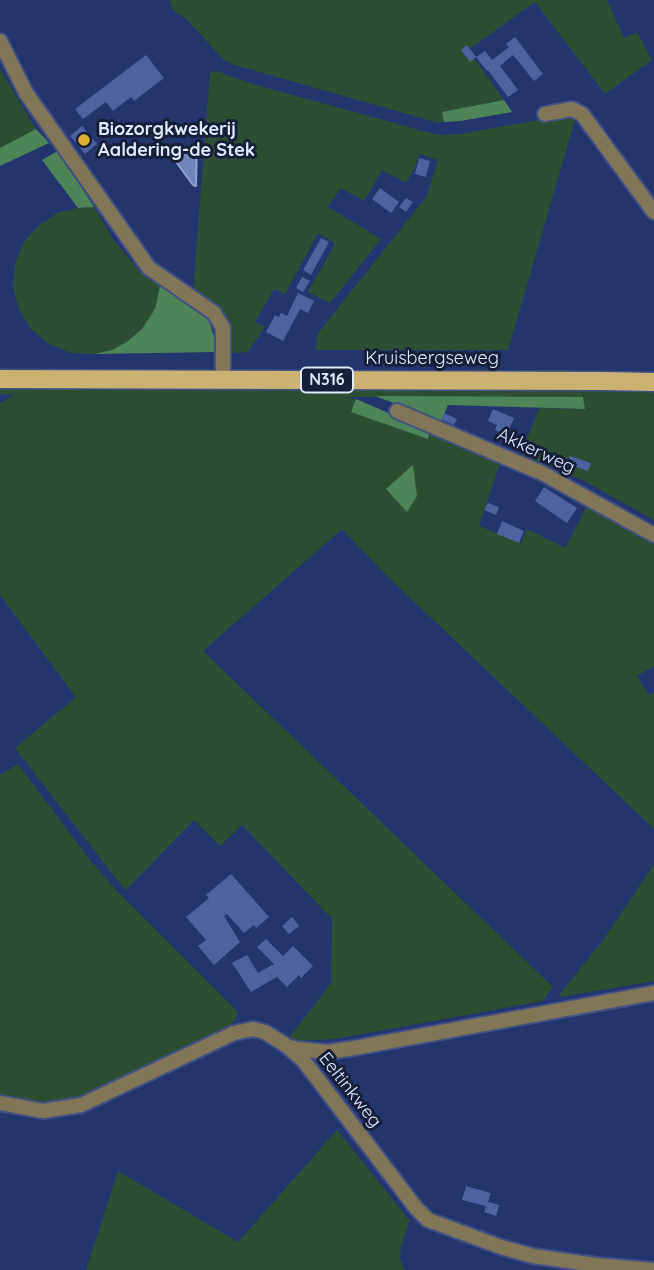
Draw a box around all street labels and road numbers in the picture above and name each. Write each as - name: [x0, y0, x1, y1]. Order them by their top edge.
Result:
- street label: Kruisbergseweg: [365, 348, 499, 370]
- road number: N316: [301, 368, 353, 392]
- street label: Akkerweg: [494, 424, 578, 478]
- street label: Eeltinkweg: [314, 1048, 386, 1132]

